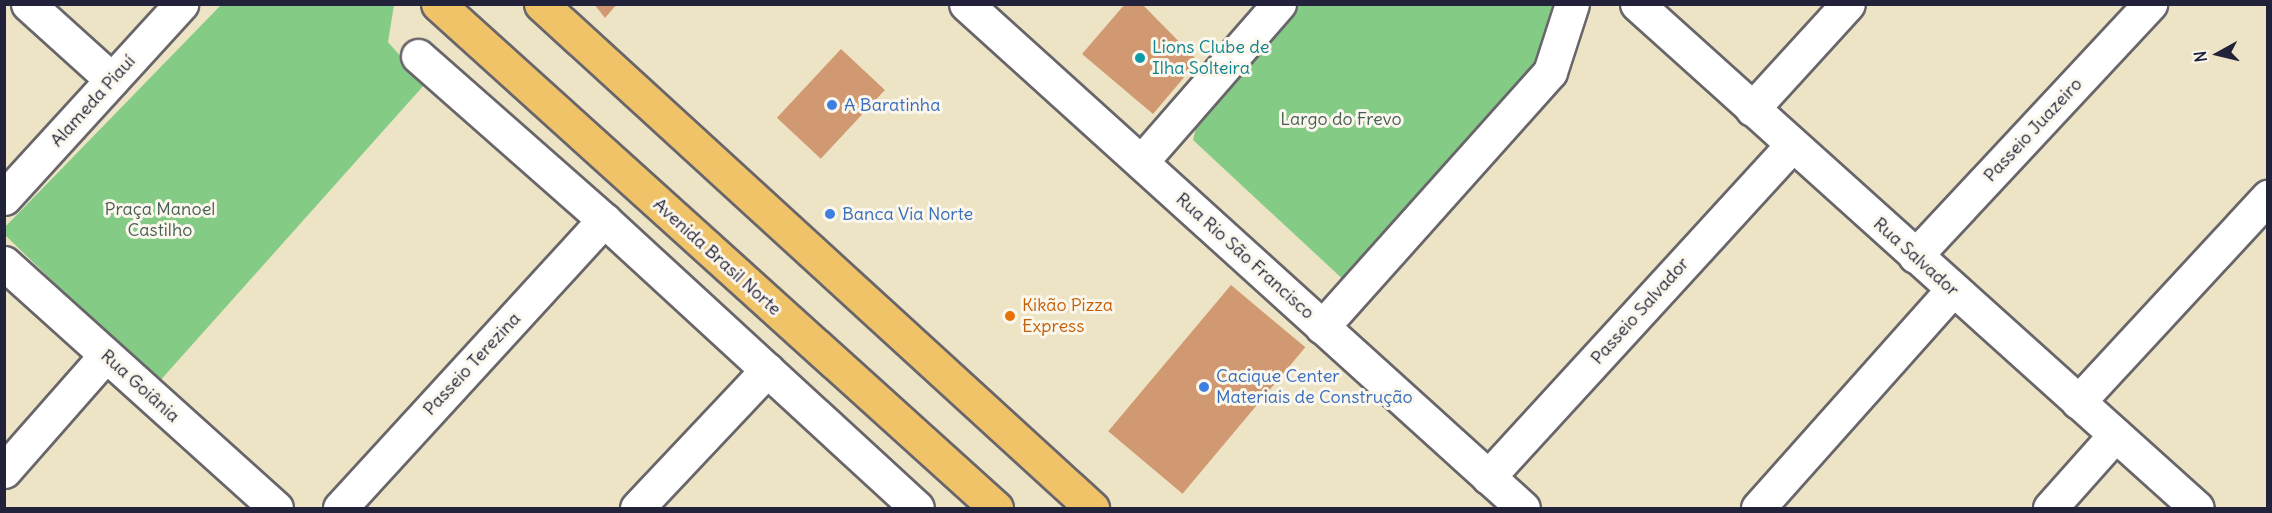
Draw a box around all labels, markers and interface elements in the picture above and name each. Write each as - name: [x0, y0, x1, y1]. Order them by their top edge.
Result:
- north arrow: [2188, 24, 2248, 84]
- place label: Lions Clube de Ilha Solteira: [1152, 37, 1269, 80]
- text: N: [2190, 50, 2211, 63]
- street label: Alameda Piauí: [46, 51, 140, 151]
- marker: Lions Clube de Ilha Solteira: [1133, 51, 1147, 65]
- street label: Passeio Juazeiro: [1979, 74, 2087, 186]
- place label: A Baratinha: [844, 94, 941, 116]
- marker: A Baratinha: [825, 98, 839, 112]
- park label: Largo do Frevo: [1280, 108, 1402, 130]
- street label: Rua Rio São Francisco: [1171, 188, 1319, 324]
- street label: Avenida Brasil Norte: [649, 194, 785, 320]
- park label: Praça Manoel Castilho: [105, 199, 215, 242]
- place label: Banca Via Norte: [842, 203, 973, 225]
- marker: Banca Via Norte: [823, 207, 837, 221]
- street label: Rua Salvador: [1869, 213, 1963, 301]
- street label: Passeio Salvador: [1586, 253, 1694, 369]
- place label: Kikão Pizza Express: [1022, 295, 1113, 338]
- street label: Passeio Terezina: [419, 308, 525, 420]
- marker: Kikão Pizza Express: [1003, 309, 1017, 323]
- street label: Rua Goiânia: [96, 345, 184, 427]
- place label: Cacique Center Materiais de Construção: [1216, 366, 1413, 409]
- marker: Cacique Center Materiais de Construção: [1197, 380, 1211, 394]

